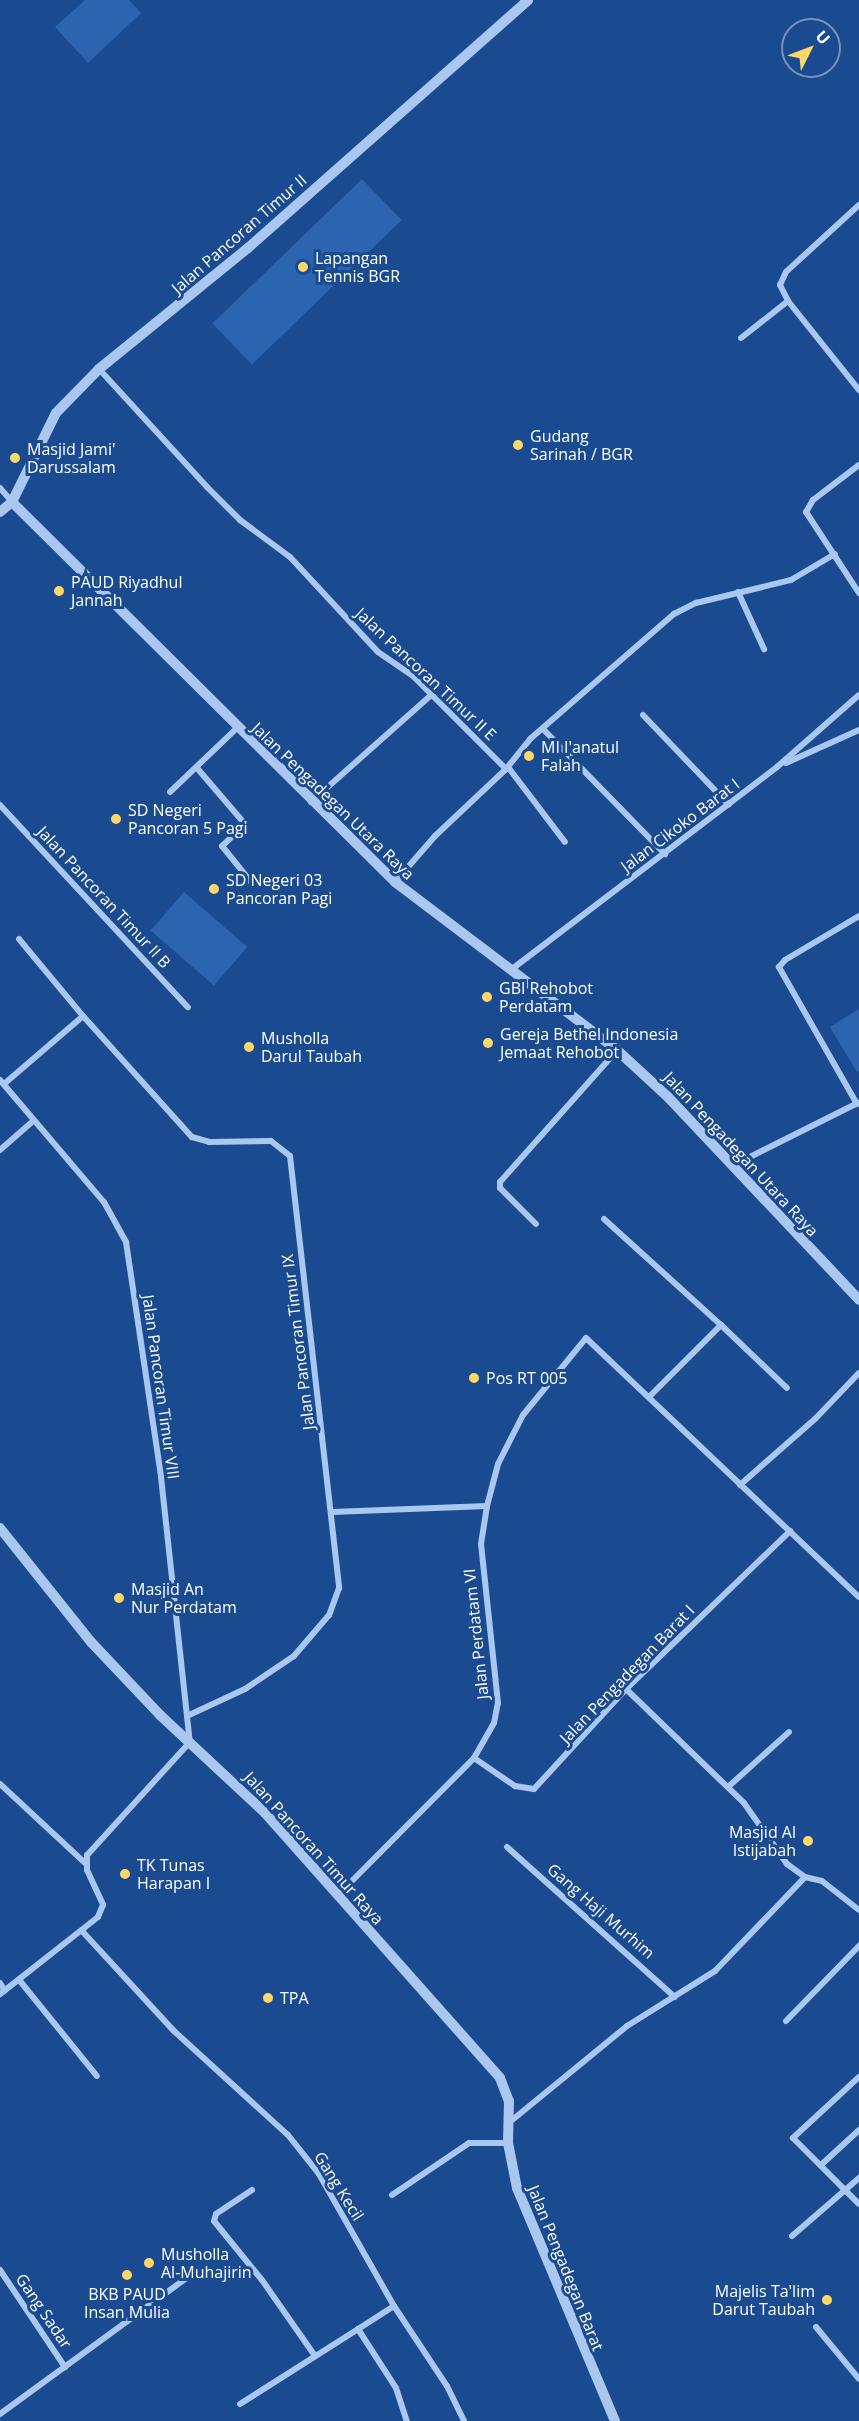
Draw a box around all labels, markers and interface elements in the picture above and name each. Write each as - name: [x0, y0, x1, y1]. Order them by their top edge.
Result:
- north arrow: [781, 18, 841, 78]
- text: U: [811, 25, 835, 49]
- street label: Jalan Pancoran Timur II: [168, 170, 310, 298]
- place label: Lapangan Tennis BGR: [315, 248, 400, 286]
- marker: Lapangan Tennis BGR: [296, 260, 310, 274]
- place label: Gudang Sarinah / BGR: [530, 426, 633, 464]
- marker: Gudang Sarinah / BGR: [511, 438, 525, 452]
- place label: Masjid Jami' Darussalam: [27, 439, 116, 477]
- marker: Masjid Jami' Darussalam: [8, 451, 22, 465]
- place label: PAUD Riyadhul Jannah: [71, 572, 182, 610]
- marker: PAUD Riyadhul Jannah: [52, 584, 66, 598]
- street label: Jalan Pancoran Timur II E: [352, 604, 500, 744]
- street label: Jalan Pengadegan Utara Raya: [248, 718, 418, 884]
- place label: MI I'anatul Falah: [541, 737, 619, 775]
- marker: MI I'anatul Falah: [522, 749, 536, 763]
- street label: Jalan Cikoko Barat I: [617, 774, 743, 876]
- place label: SD Negeri Pancoran 5 Pagi: [128, 800, 248, 838]
- marker: SD Negeri Pancoran 5 Pagi: [109, 812, 123, 826]
- street label: Jalan Pancoran Timur II B: [33, 822, 175, 972]
- place label: SD Negeri 03 Pancoran Pagi: [226, 870, 332, 908]
- marker: SD Negeri 03 Pancoran Pagi: [207, 882, 221, 896]
- place label: GBI Rehobot Perdatam: [499, 978, 593, 1016]
- marker: GBI Rehobot Perdatam: [480, 990, 494, 1004]
- place label: Gereja Bethel Indonesia Jemaat Rehobot: [500, 1024, 678, 1062]
- place label: Musholla Darul Taubah: [261, 1028, 362, 1066]
- marker: Gereja Bethel Indonesia Jemaat Rehobot: [481, 1036, 495, 1050]
- marker: Musholla Darul Taubah: [242, 1040, 256, 1054]
- street label: Jalan Pengadegan Utara Raya: [660, 1068, 822, 1240]
- street label: Jalan Pancoran Timur IX: [278, 1253, 318, 1431]
- street label: Jalan Pancoran Timur VIII: [139, 1293, 183, 1481]
- place label: Pos RT 005: [486, 1368, 567, 1388]
- marker: Pos RT 005: [467, 1371, 481, 1385]
- street label: Jalan Perdatam VI: [460, 1568, 492, 1700]
- place label: Masjid An Nur Perdatam: [131, 1579, 237, 1617]
- marker: Masjid An Nur Perdatam: [112, 1591, 126, 1605]
- street label: Jalan Pengadegan Barat I: [556, 1601, 698, 1747]
- street label: Jalan Pancoran Timur Raya: [240, 1768, 388, 1928]
- place label: Masjid Al Istijabah: [729, 1822, 796, 1860]
- marker: Masjid Al Istijabah: [801, 1834, 815, 1848]
- place label: TK Tunas Harapan I: [137, 1855, 210, 1893]
- street label: Gang Haji Murhim: [544, 1859, 658, 1963]
- marker: TK Tunas Harapan I: [118, 1867, 132, 1881]
- place label: TPA: [280, 1988, 309, 2008]
- marker: TPA: [261, 1991, 275, 2005]
- street label: Gang Kecil: [310, 2148, 368, 2224]
- street label: Jalan Pengadegan Barat: [524, 2182, 608, 2354]
- place label: Musholla Al-Muhajirin: [161, 2244, 252, 2282]
- marker: Musholla Al-Muhajirin: [142, 2256, 156, 2270]
- marker: BKB PAUD Insan Mulia: [120, 2268, 134, 2282]
- street label: Gang Sadar: [12, 2270, 76, 2352]
- place label: Majelis Ta'lim Darut Taubah: [712, 2281, 815, 2319]
- place label: BKB PAUD Insan Mulia: [84, 2284, 170, 2322]
- marker: Majelis Ta'lim Darut Taubah: [820, 2293, 834, 2307]

